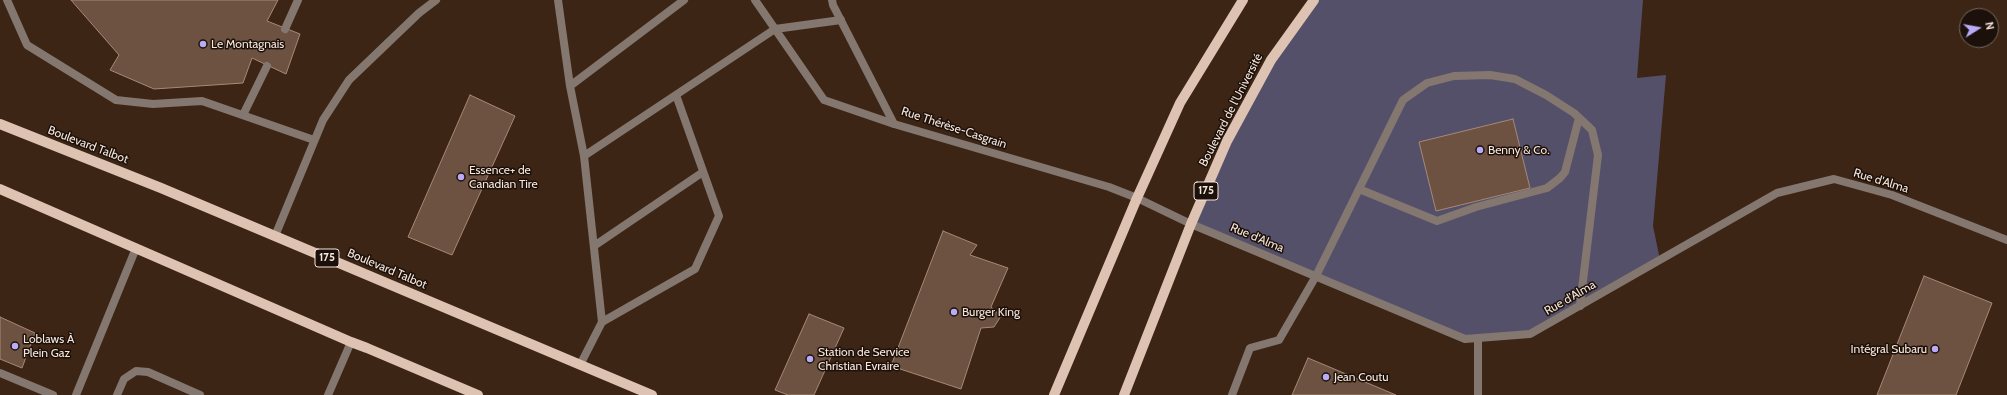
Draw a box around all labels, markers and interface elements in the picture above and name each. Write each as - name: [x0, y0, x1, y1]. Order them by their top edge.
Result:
- north arrow: [1959, 8, 1999, 48]
- text: N: [1982, 21, 1997, 31]
- place label: Le Montagnais: [211, 37, 284, 51]
- marker: Le Montagnais: [198, 39, 208, 49]
- street label: Boulevard de l'Université: [1196, 51, 1266, 169]
- street label: Rue Thérèse-Casgrain: [899, 104, 1009, 152]
- street label: Boulevard Talbot: [46, 123, 130, 167]
- place label: Benny & Co.: [1488, 143, 1550, 157]
- marker: Benny & Co.: [1475, 145, 1485, 155]
- place label: Essence+ de Canadian Tire: [469, 163, 538, 191]
- street label: Rue d'Alma: [1852, 166, 1910, 196]
- marker: Essence+ de Canadian Tire: [456, 172, 466, 182]
- road number: 175: [1194, 182, 1218, 200]
- street label: Rue d'Alma: [1228, 220, 1286, 256]
- street label: Boulevard Talbot: [345, 246, 429, 292]
- road number: 175: [315, 249, 339, 267]
- street label: Rue d'Alma: [1542, 278, 1598, 318]
- place label: Burger King: [962, 305, 1020, 319]
- marker: Burger King: [949, 307, 959, 317]
- place label: Loblaws À Plein Gaz: [23, 332, 74, 360]
- marker: Loblaws À Plein Gaz: [10, 341, 20, 351]
- place label: Intégral Subaru: [1851, 342, 1927, 356]
- marker: Intégral Subaru: [1930, 344, 1940, 354]
- place label: Station de Service Christian Evraire: [818, 345, 910, 373]
- marker: Station de Service Christian Evraire: [805, 354, 815, 364]
- place label: Jean Coutu: [1334, 370, 1389, 384]
- marker: Jean Coutu: [1321, 372, 1331, 382]

